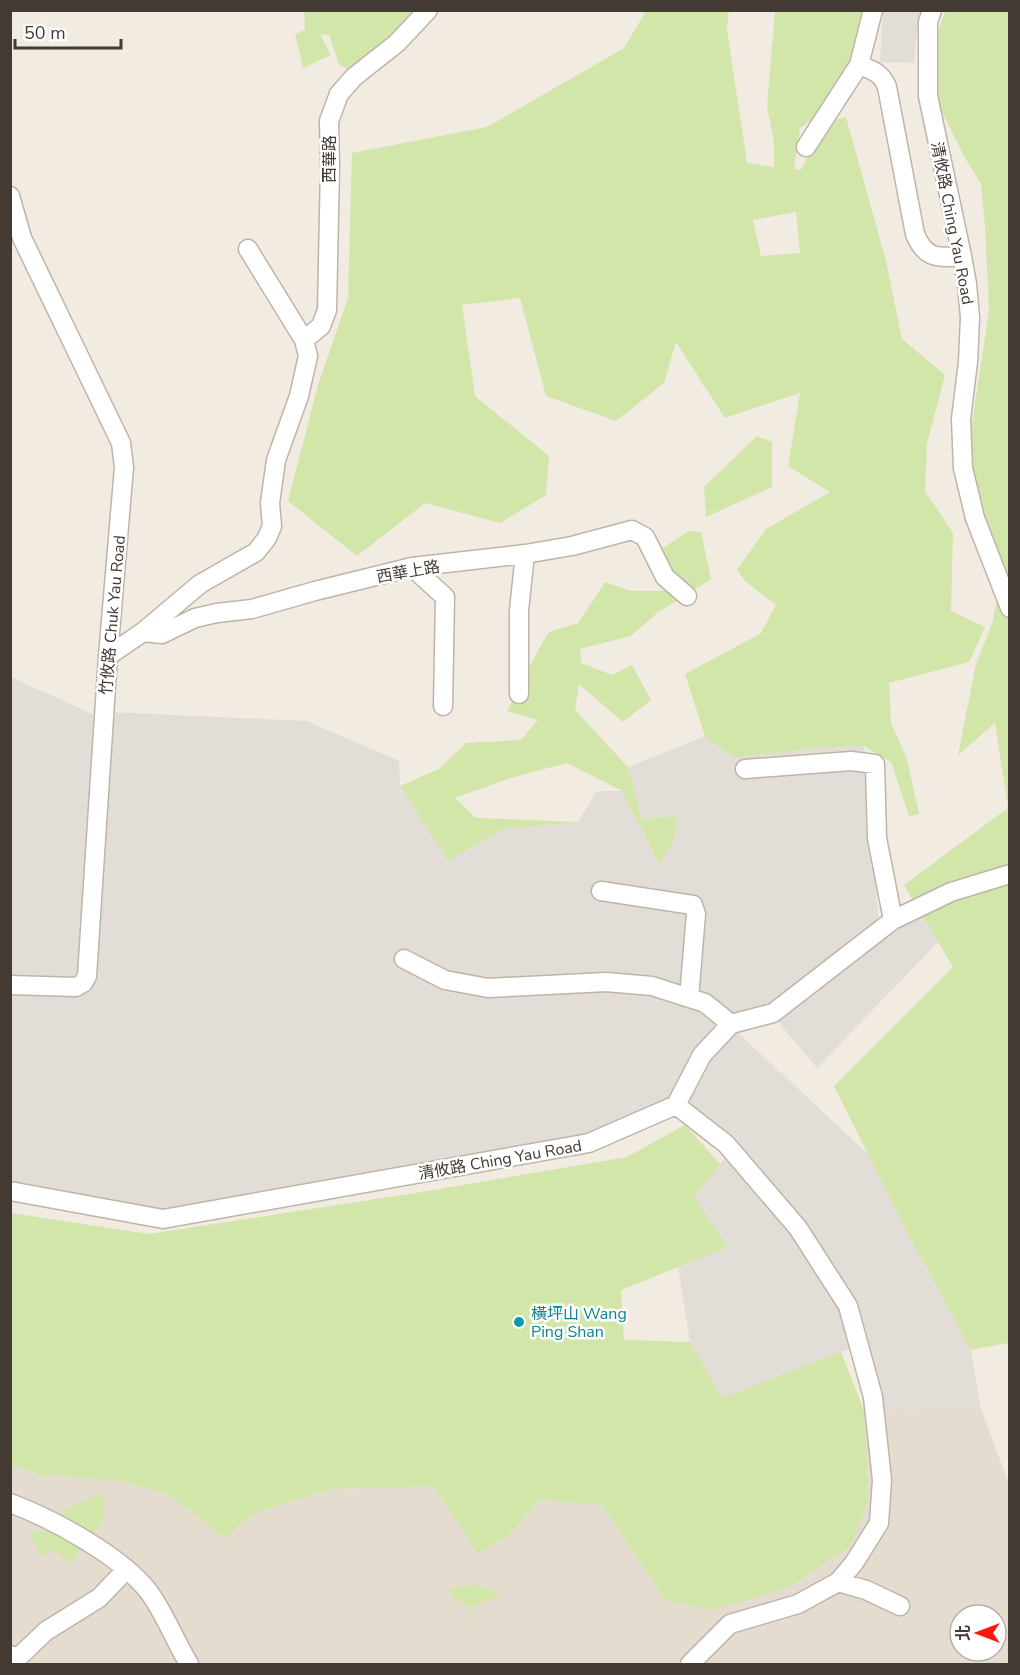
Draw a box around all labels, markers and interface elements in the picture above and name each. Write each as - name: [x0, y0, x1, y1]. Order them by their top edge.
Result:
- scale bar: [15, 12, 122, 50]
- text: 50 m: [24, 21, 66, 45]
- street label: 西華路: [319, 135, 341, 183]
- street label: 清攸路 Ching Yau Road: [925, 140, 979, 306]
- street label: 竹攸路 Chuk Yau Road: [95, 534, 131, 696]
- street label: 西華上路: [375, 556, 442, 588]
- street label: 清攸路 Ching Yau Road: [417, 1135, 584, 1185]
- place label: 橫坪山 Wang Ping Shan: [531, 1303, 627, 1343]
- marker: 橫坪山 Wang Ping Shan: [512, 1315, 526, 1329]
- north arrow: [948, 1603, 1008, 1663]
- text: 北: [953, 1625, 975, 1641]

